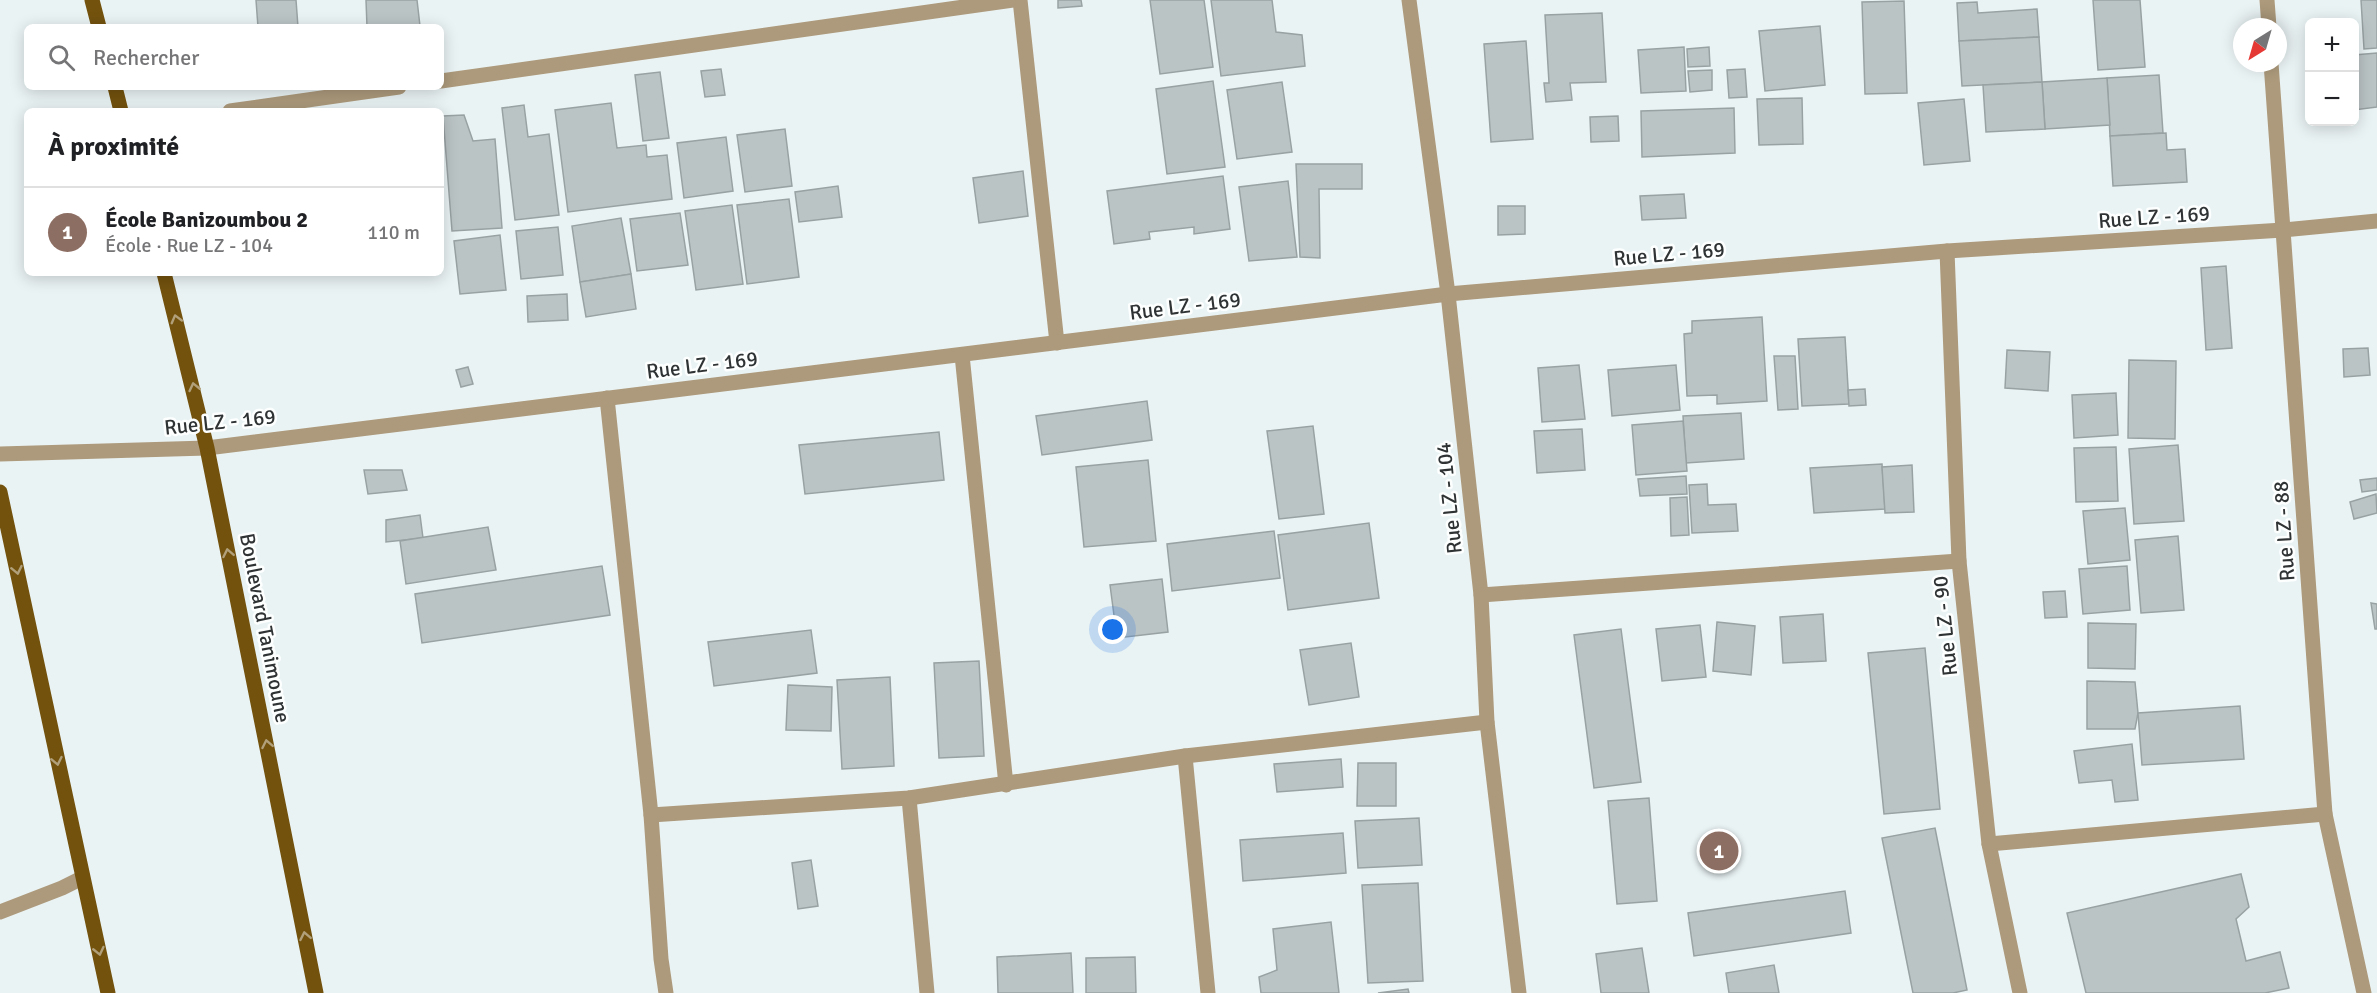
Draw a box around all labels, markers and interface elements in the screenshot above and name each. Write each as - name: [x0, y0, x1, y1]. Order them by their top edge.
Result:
- north arrow: [2233, 18, 2287, 72]
- map controls: [2305, 18, 2359, 126]
- button: +: [2305, 18, 2359, 72]
- search box: [24, 24, 444, 90]
- icon: search: [45, 41, 78, 74]
- text: Rechercher: [93, 44, 199, 71]
- button: −: [2305, 72, 2359, 126]
- text: À proximité: [48, 131, 179, 163]
- street label: Rue LZ - 169: [2097, 200, 2211, 234]
- text: École Banizoumbou 2: [105, 206, 308, 233]
- text: 1: [62, 220, 73, 245]
- text: 110 m: [367, 220, 420, 245]
- text: École · Rue LZ - 104: [105, 233, 273, 258]
- street label: Rue LZ - 169: [1612, 236, 1726, 272]
- street label: Rue LZ - 169: [1128, 286, 1242, 326]
- one-way arrow: [171, 314, 183, 325]
- street label: Rue LZ - 169: [645, 345, 759, 385]
- one-way arrow: [188, 383, 201, 393]
- street label: Rue LZ - 169: [163, 403, 277, 441]
- street label: Rue LZ - 104: [1430, 441, 1468, 555]
- street label: Rue LZ - 88: [2268, 480, 2300, 582]
- street label: Boulevard Tanimoune: [234, 531, 296, 725]
- one-way arrow: [222, 549, 235, 559]
- one-way arrow: [9, 565, 22, 575]
- street label: Rue LZ - 90: [1927, 575, 1963, 677]
- your location: [1098, 615, 1127, 644]
- one-way arrow: [261, 740, 274, 750]
- one-way arrow: [50, 756, 63, 766]
- pin: 1: [1700, 828, 1738, 874]
- one-way arrow: [299, 931, 312, 941]
- one-way arrow: [91, 946, 104, 956]

